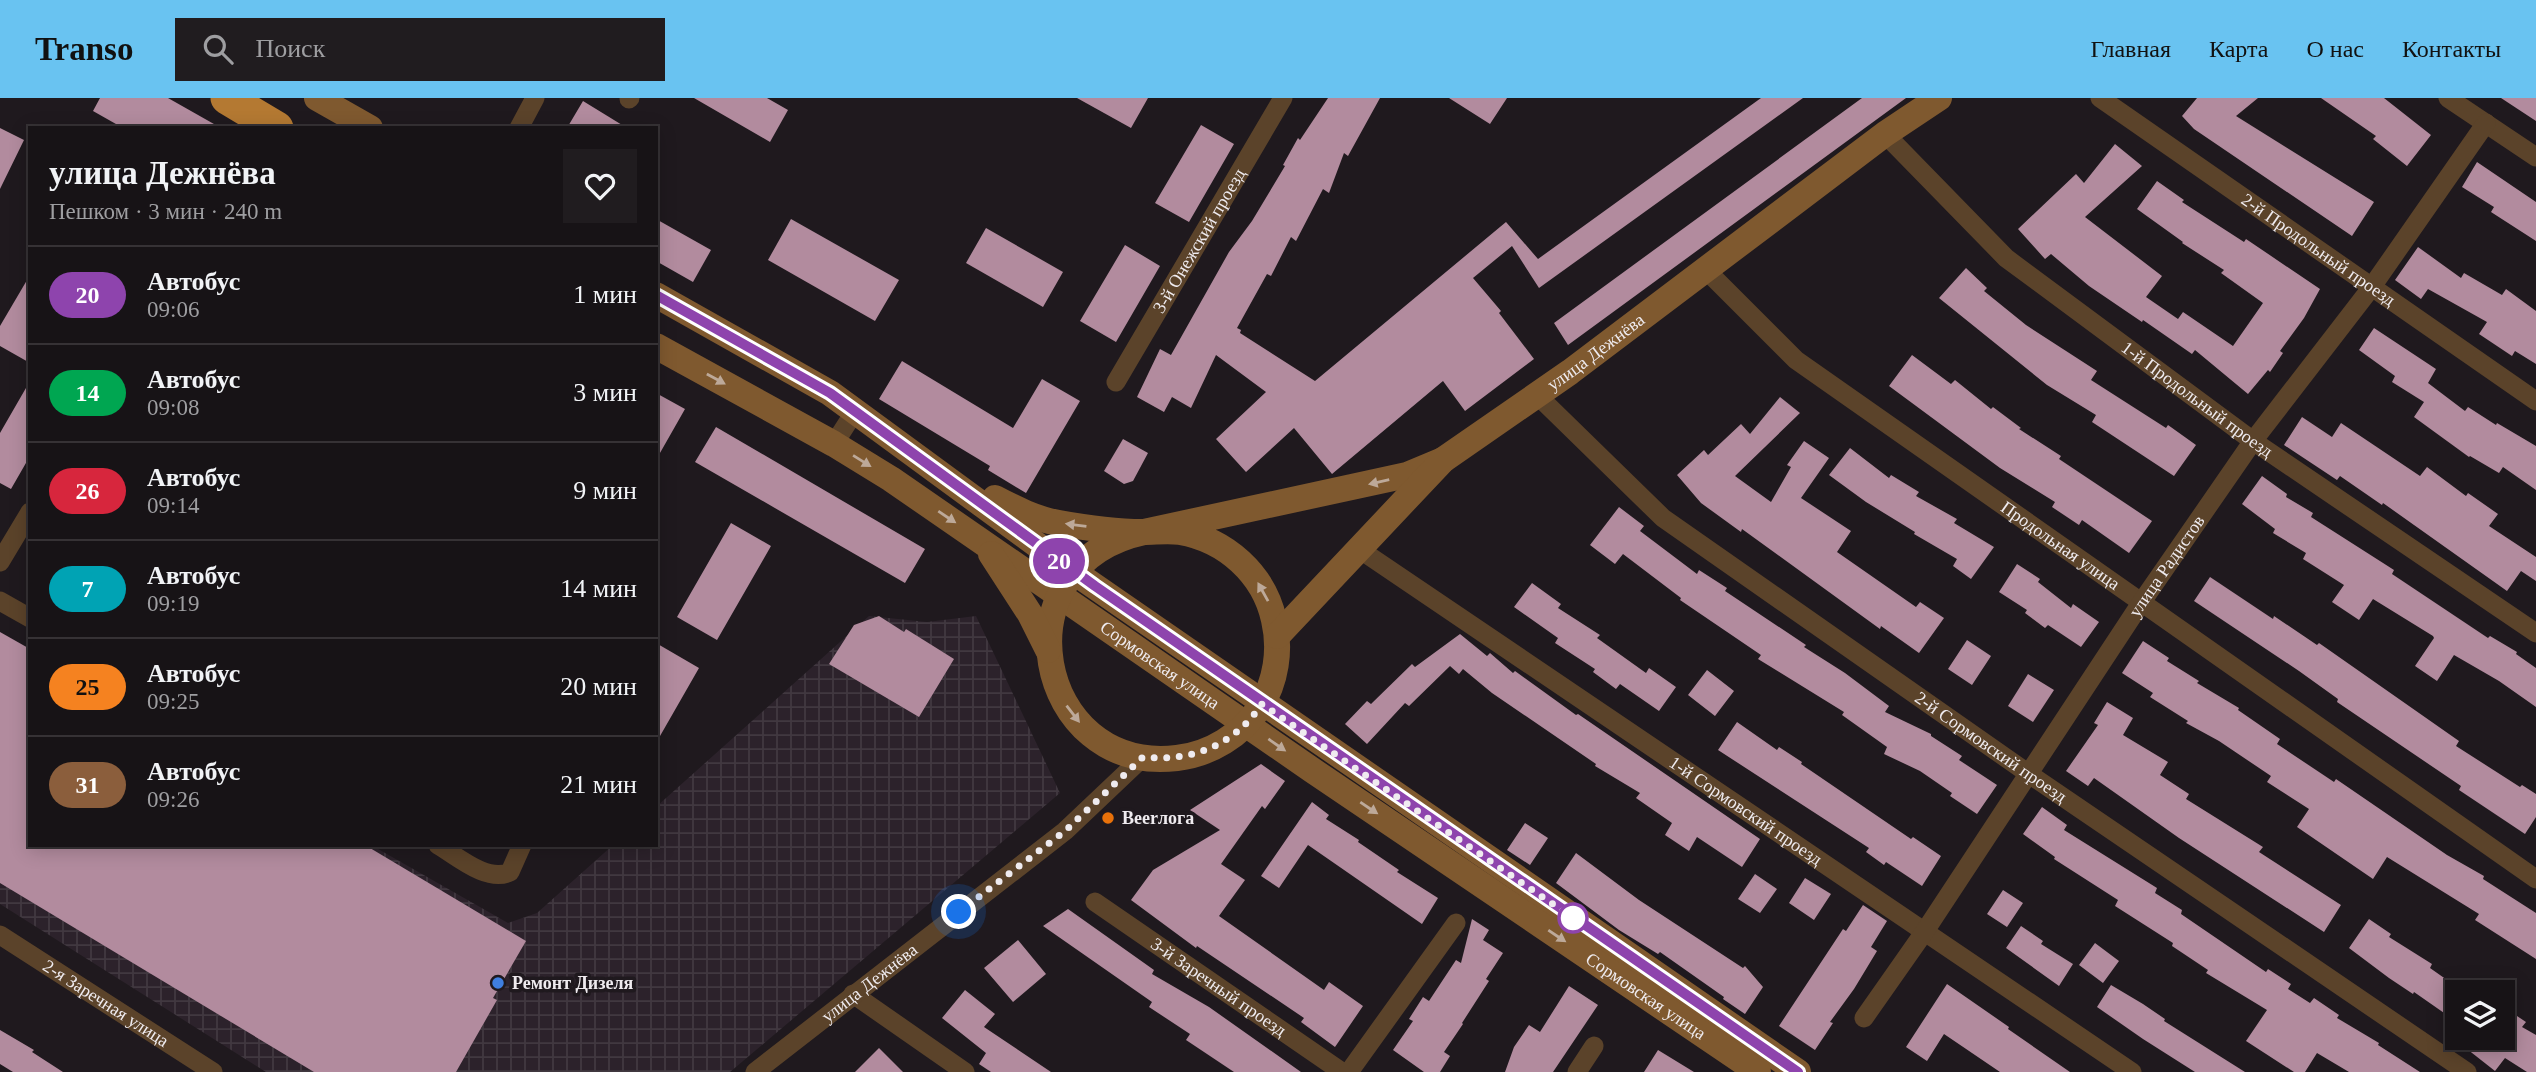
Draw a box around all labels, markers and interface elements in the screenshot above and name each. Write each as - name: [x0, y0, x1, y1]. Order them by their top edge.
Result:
- search box: [175, 18, 665, 81]
- icon: search: [199, 30, 237, 68]
- text: Transo: [35, 31, 133, 67]
- text: Поиск: [255, 34, 325, 63]
- text: Главная: [2090, 36, 2171, 62]
- text: Карта: [2209, 36, 2268, 62]
- text: О нас: [2306, 36, 2364, 62]
- text: Контакты: [2402, 36, 2501, 62]
- button: heart: [563, 149, 637, 223]
- text: улица Дежнёва: [49, 155, 276, 191]
- street label: 3-й Онежский проезд: [1149, 165, 1249, 317]
- street label: 2-й Продольный проезд: [2238, 189, 2399, 310]
- text: Пешком · 3 мин · 240 m: [49, 199, 282, 224]
- text: Автобус: [147, 267, 240, 296]
- text: 1 мин: [573, 280, 637, 309]
- text: 20: [76, 282, 100, 308]
- text: 09:06: [147, 297, 199, 322]
- street label: улица Дежнёва: [1543, 309, 1648, 395]
- street label: 1-й Продольный проезд: [2118, 337, 2277, 461]
- text: Автобус: [147, 365, 240, 394]
- one-way arrow: [706, 373, 726, 385]
- text: 3 мин: [573, 378, 637, 407]
- text: 14: [76, 380, 100, 406]
- text: 09:08: [147, 395, 199, 420]
- one-way arrow: [853, 455, 872, 468]
- text: Автобус: [147, 463, 240, 492]
- text: 9 мин: [573, 476, 637, 505]
- one-way arrow: [1368, 476, 1390, 487]
- text: 26: [76, 478, 100, 504]
- text: 09:14: [147, 493, 199, 518]
- street label: Продольная улица: [1997, 497, 2124, 594]
- one-way arrow: [938, 510, 956, 524]
- street label: улица Радистов: [2125, 511, 2209, 621]
- one-way arrow: [1065, 520, 1087, 531]
- line badge: 20: [1028, 538, 1090, 584]
- text: 20: [1047, 548, 1071, 574]
- text: Автобус: [147, 561, 240, 590]
- text: 14 мин: [560, 574, 637, 603]
- text: 7: [82, 576, 94, 602]
- one-way arrow: [1257, 582, 1269, 601]
- text: 09:19: [147, 591, 199, 616]
- street label: Сормовская улица: [1097, 617, 1223, 713]
- text: Автобус: [147, 659, 240, 688]
- text: 20 мин: [560, 672, 637, 701]
- text: 25: [76, 674, 100, 700]
- street label: 2-й Сормовский проезд: [1911, 687, 2071, 807]
- text: 09:25: [147, 689, 199, 714]
- one-way arrow: [1066, 704, 1081, 722]
- one-way arrow: [1268, 738, 1286, 752]
- street label: 1-й Сормовский проезд: [1666, 752, 1826, 869]
- text: Автобус: [147, 757, 240, 786]
- text: 21 мин: [560, 770, 637, 799]
- text: 31: [76, 772, 100, 798]
- text: 09:26: [147, 787, 199, 812]
- one-way arrow: [1360, 801, 1378, 815]
- place label: Beerлога: [1122, 808, 1194, 828]
- marker: Beerлога: [1100, 810, 1116, 826]
- your location: [941, 894, 976, 929]
- unlabelled marker: [1558, 903, 1588, 933]
- one-way arrow: [1548, 929, 1566, 943]
- street label: 3-й Заречный проезд: [1147, 934, 1290, 1041]
- street label: улица Дежнёва: [818, 940, 921, 1026]
- street label: Сормовская улица: [1582, 948, 1709, 1044]
- street label: 2-я Заречная улица: [39, 955, 172, 1051]
- place label: Ремонт Дизеля: [512, 973, 634, 993]
- marker: Ремонт Дизеля: [490, 975, 506, 991]
- map controls: [2445, 980, 2515, 1050]
- button: layers: [2445, 980, 2515, 1050]

